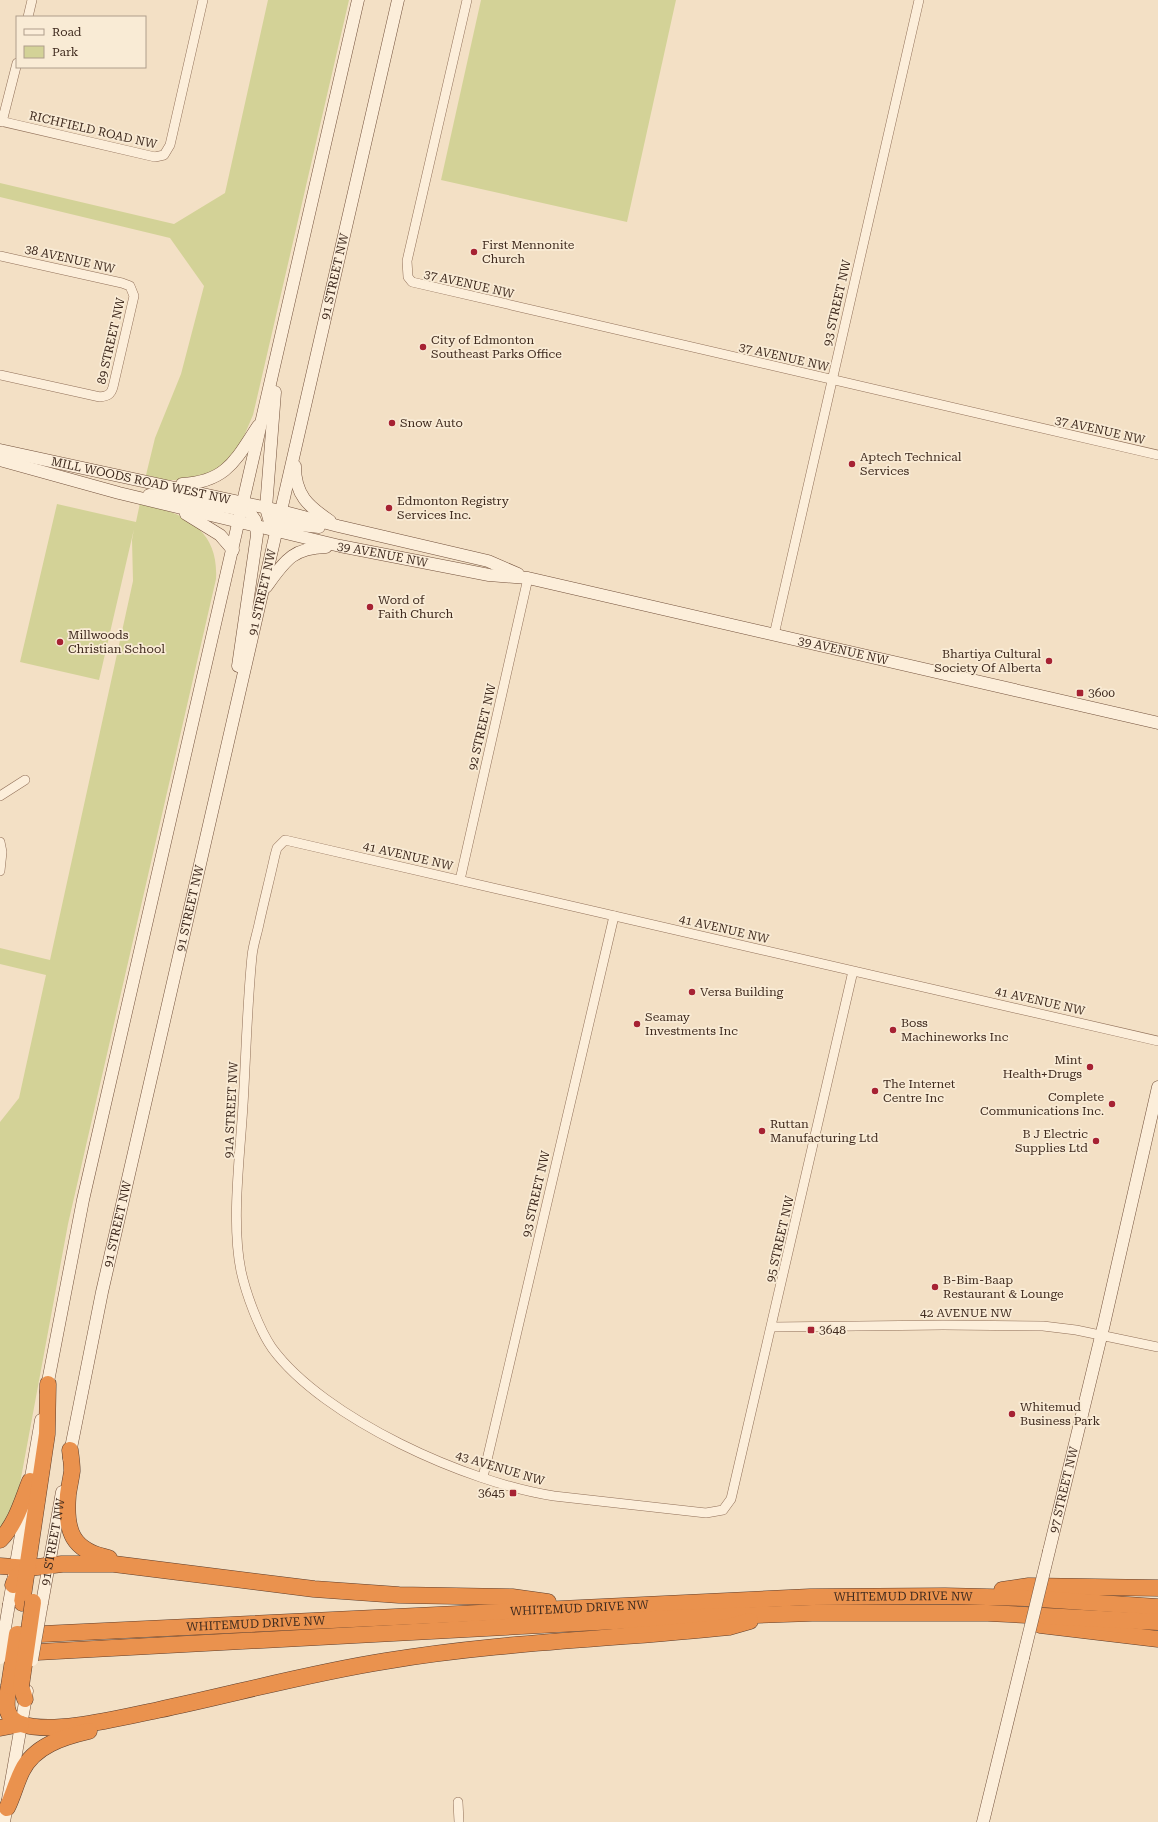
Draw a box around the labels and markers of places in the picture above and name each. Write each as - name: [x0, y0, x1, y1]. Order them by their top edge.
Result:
- place label: First Mennonite Church: [482, 238, 575, 266]
- marker: First Mennonite Church: [469, 247, 479, 257]
- place label: City of Edmonton Southeast Parks Office: [431, 333, 562, 361]
- marker: City of Edmonton Southeast Parks Office: [418, 342, 428, 352]
- place label: Snow Auto: [400, 416, 463, 430]
- marker: Snow Auto: [387, 418, 397, 428]
- place label: Aptech Technical Services: [860, 450, 962, 478]
- marker: Aptech Technical Services: [847, 459, 857, 469]
- place label: Edmonton Registry Services Inc.: [397, 494, 510, 522]
- marker: Edmonton Registry Services Inc.: [384, 503, 394, 513]
- place label: Word of Faith Church: [378, 593, 453, 621]
- marker: Word of Faith Church: [365, 602, 375, 612]
- place label: Millwoods Christian School: [68, 628, 165, 656]
- marker: Millwoods Christian School: [55, 637, 65, 647]
- place label: Bhartiya Cultural Society Of Alberta: [934, 647, 1041, 675]
- marker: Bhartiya Cultural Society Of Alberta: [1044, 656, 1054, 666]
- place label: 3600: [1088, 686, 1115, 700]
- marker: 3600: [1075, 688, 1085, 698]
- place label: Versa Building: [700, 985, 784, 999]
- marker: Versa Building: [687, 987, 697, 997]
- place label: Seamay Investments Inc: [645, 1010, 738, 1038]
- place label: Boss Machineworks Inc: [901, 1016, 1009, 1044]
- marker: Seamay Investments Inc: [632, 1019, 642, 1029]
- marker: Boss Machineworks Inc: [888, 1025, 898, 1035]
- place label: Mint Health+Drugs: [1003, 1053, 1083, 1081]
- marker: Mint Health+Drugs: [1085, 1062, 1095, 1072]
- place label: The Internet Centre Inc: [883, 1077, 956, 1105]
- marker: The Internet Centre Inc: [870, 1086, 880, 1096]
- place label: Complete Communications Inc.: [980, 1090, 1104, 1118]
- marker: Complete Communications Inc.: [1107, 1099, 1117, 1109]
- place label: Ruttan Manufacturing Ltd: [770, 1117, 879, 1145]
- marker: Ruttan Manufacturing Ltd: [757, 1126, 767, 1136]
- place label: B J Electric Supplies Ltd: [1015, 1127, 1088, 1155]
- marker: B J Electric Supplies Ltd: [1091, 1136, 1101, 1146]
- place label: B-Bim-Baap Restaurant & Lounge: [943, 1273, 1064, 1301]
- marker: B-Bim-Baap Restaurant & Lounge: [930, 1282, 940, 1292]
- place label: 3648: [819, 1323, 846, 1337]
- marker: 3648: [806, 1325, 816, 1335]
- place label: Whitemud Business Park: [1020, 1400, 1100, 1428]
- marker: Whitemud Business Park: [1007, 1409, 1017, 1419]
- place label: 3645: [478, 1486, 505, 1500]
- marker: 3645: [508, 1488, 518, 1498]

